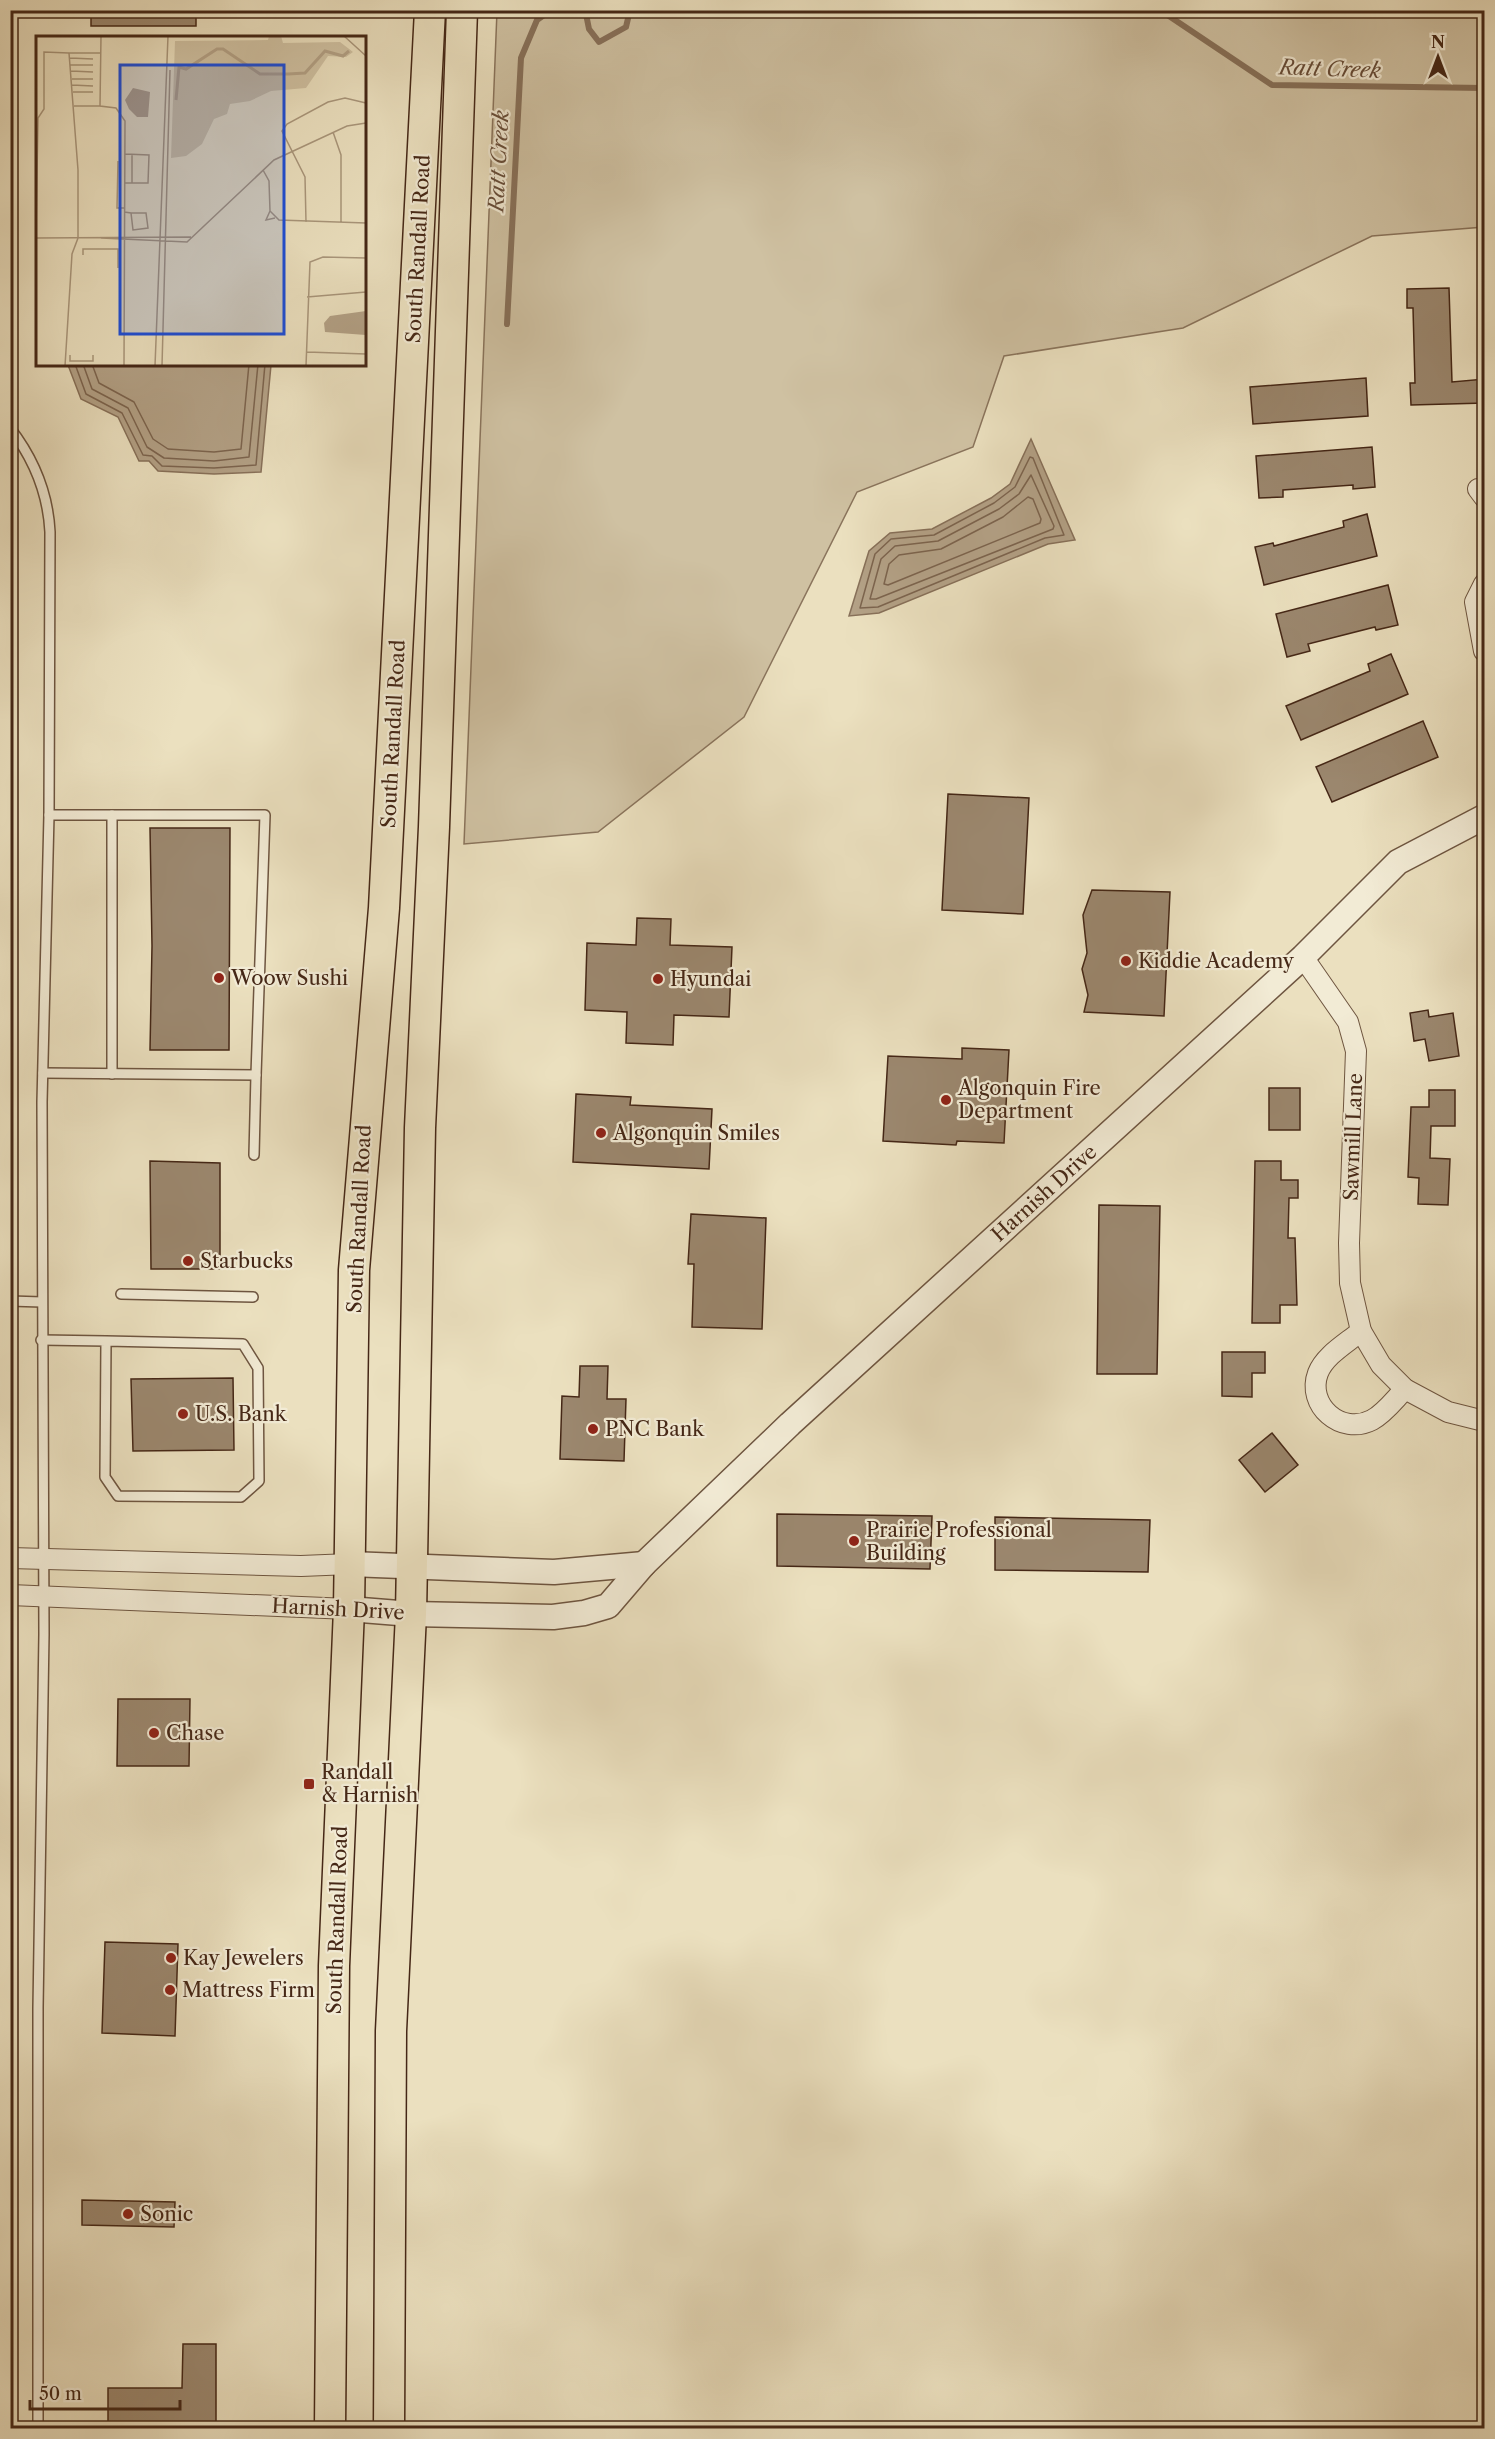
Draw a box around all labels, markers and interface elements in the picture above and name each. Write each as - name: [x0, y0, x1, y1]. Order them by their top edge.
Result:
- north arrow: [1408, 27, 1468, 87]
- text: N: [1431, 32, 1445, 52]
- inset map: [36, 36, 366, 366]
- water label: Ratt Creek: [1277, 54, 1381, 83]
- water label: Ratt Creek: [483, 109, 514, 214]
- street label: South Randall Road: [401, 154, 435, 344]
- street label: South Randall Road: [376, 639, 410, 829]
- place label: Kiddie Academy: [1138, 949, 1295, 973]
- marker: Kiddie Academy: [1119, 954, 1133, 968]
- place label: Woow Sushi: [230, 966, 348, 990]
- place label: Hyundai: [670, 967, 751, 991]
- marker: Woow Sushi: [212, 971, 226, 985]
- marker: Hyundai: [651, 972, 665, 986]
- street label: Sawmill Lane: [1339, 1073, 1367, 1201]
- place label: Algonquin Fire Department: [957, 1076, 1101, 1123]
- marker: Algonquin Fire Department: [939, 1093, 953, 1107]
- place label: Algonquin Smiles: [612, 1121, 780, 1145]
- street label: South Randall Road: [342, 1124, 376, 1314]
- marker: Algonquin Smiles: [594, 1126, 608, 1140]
- street label: Harnish Drive: [987, 1140, 1101, 1246]
- place label: Starbucks: [200, 1249, 293, 1273]
- marker: Starbucks: [181, 1254, 195, 1268]
- place label: U.S. Bank: [195, 1402, 288, 1426]
- marker: U.S. Bank: [176, 1407, 190, 1421]
- place label: PNC Bank: [605, 1417, 705, 1441]
- marker: PNC Bank: [586, 1422, 600, 1436]
- place label: Prairie Professional Building: [866, 1518, 1052, 1565]
- marker: Prairie Professional Building: [847, 1534, 861, 1548]
- street label: Harnish Drive: [271, 1594, 405, 1624]
- place label: Chase: [166, 1721, 224, 1745]
- marker: Chase: [147, 1726, 161, 1740]
- place label: Randall & Harnish: [321, 1760, 419, 1807]
- marker: Randall & Harnish: [302, 1777, 316, 1791]
- street label: South Randall Road: [322, 1825, 352, 2015]
- place label: Kay Jewelers: [183, 1946, 304, 1970]
- marker: Kay Jewelers: [164, 1951, 178, 1965]
- place label: Mattress Firm: [182, 1978, 315, 2002]
- marker: Mattress Firm: [163, 1983, 177, 1997]
- place label: Sonic: [140, 2202, 193, 2226]
- marker: Sonic: [121, 2207, 135, 2221]
- scale bar: [30, 2373, 180, 2411]
- text: 50 m: [39, 2383, 82, 2405]

